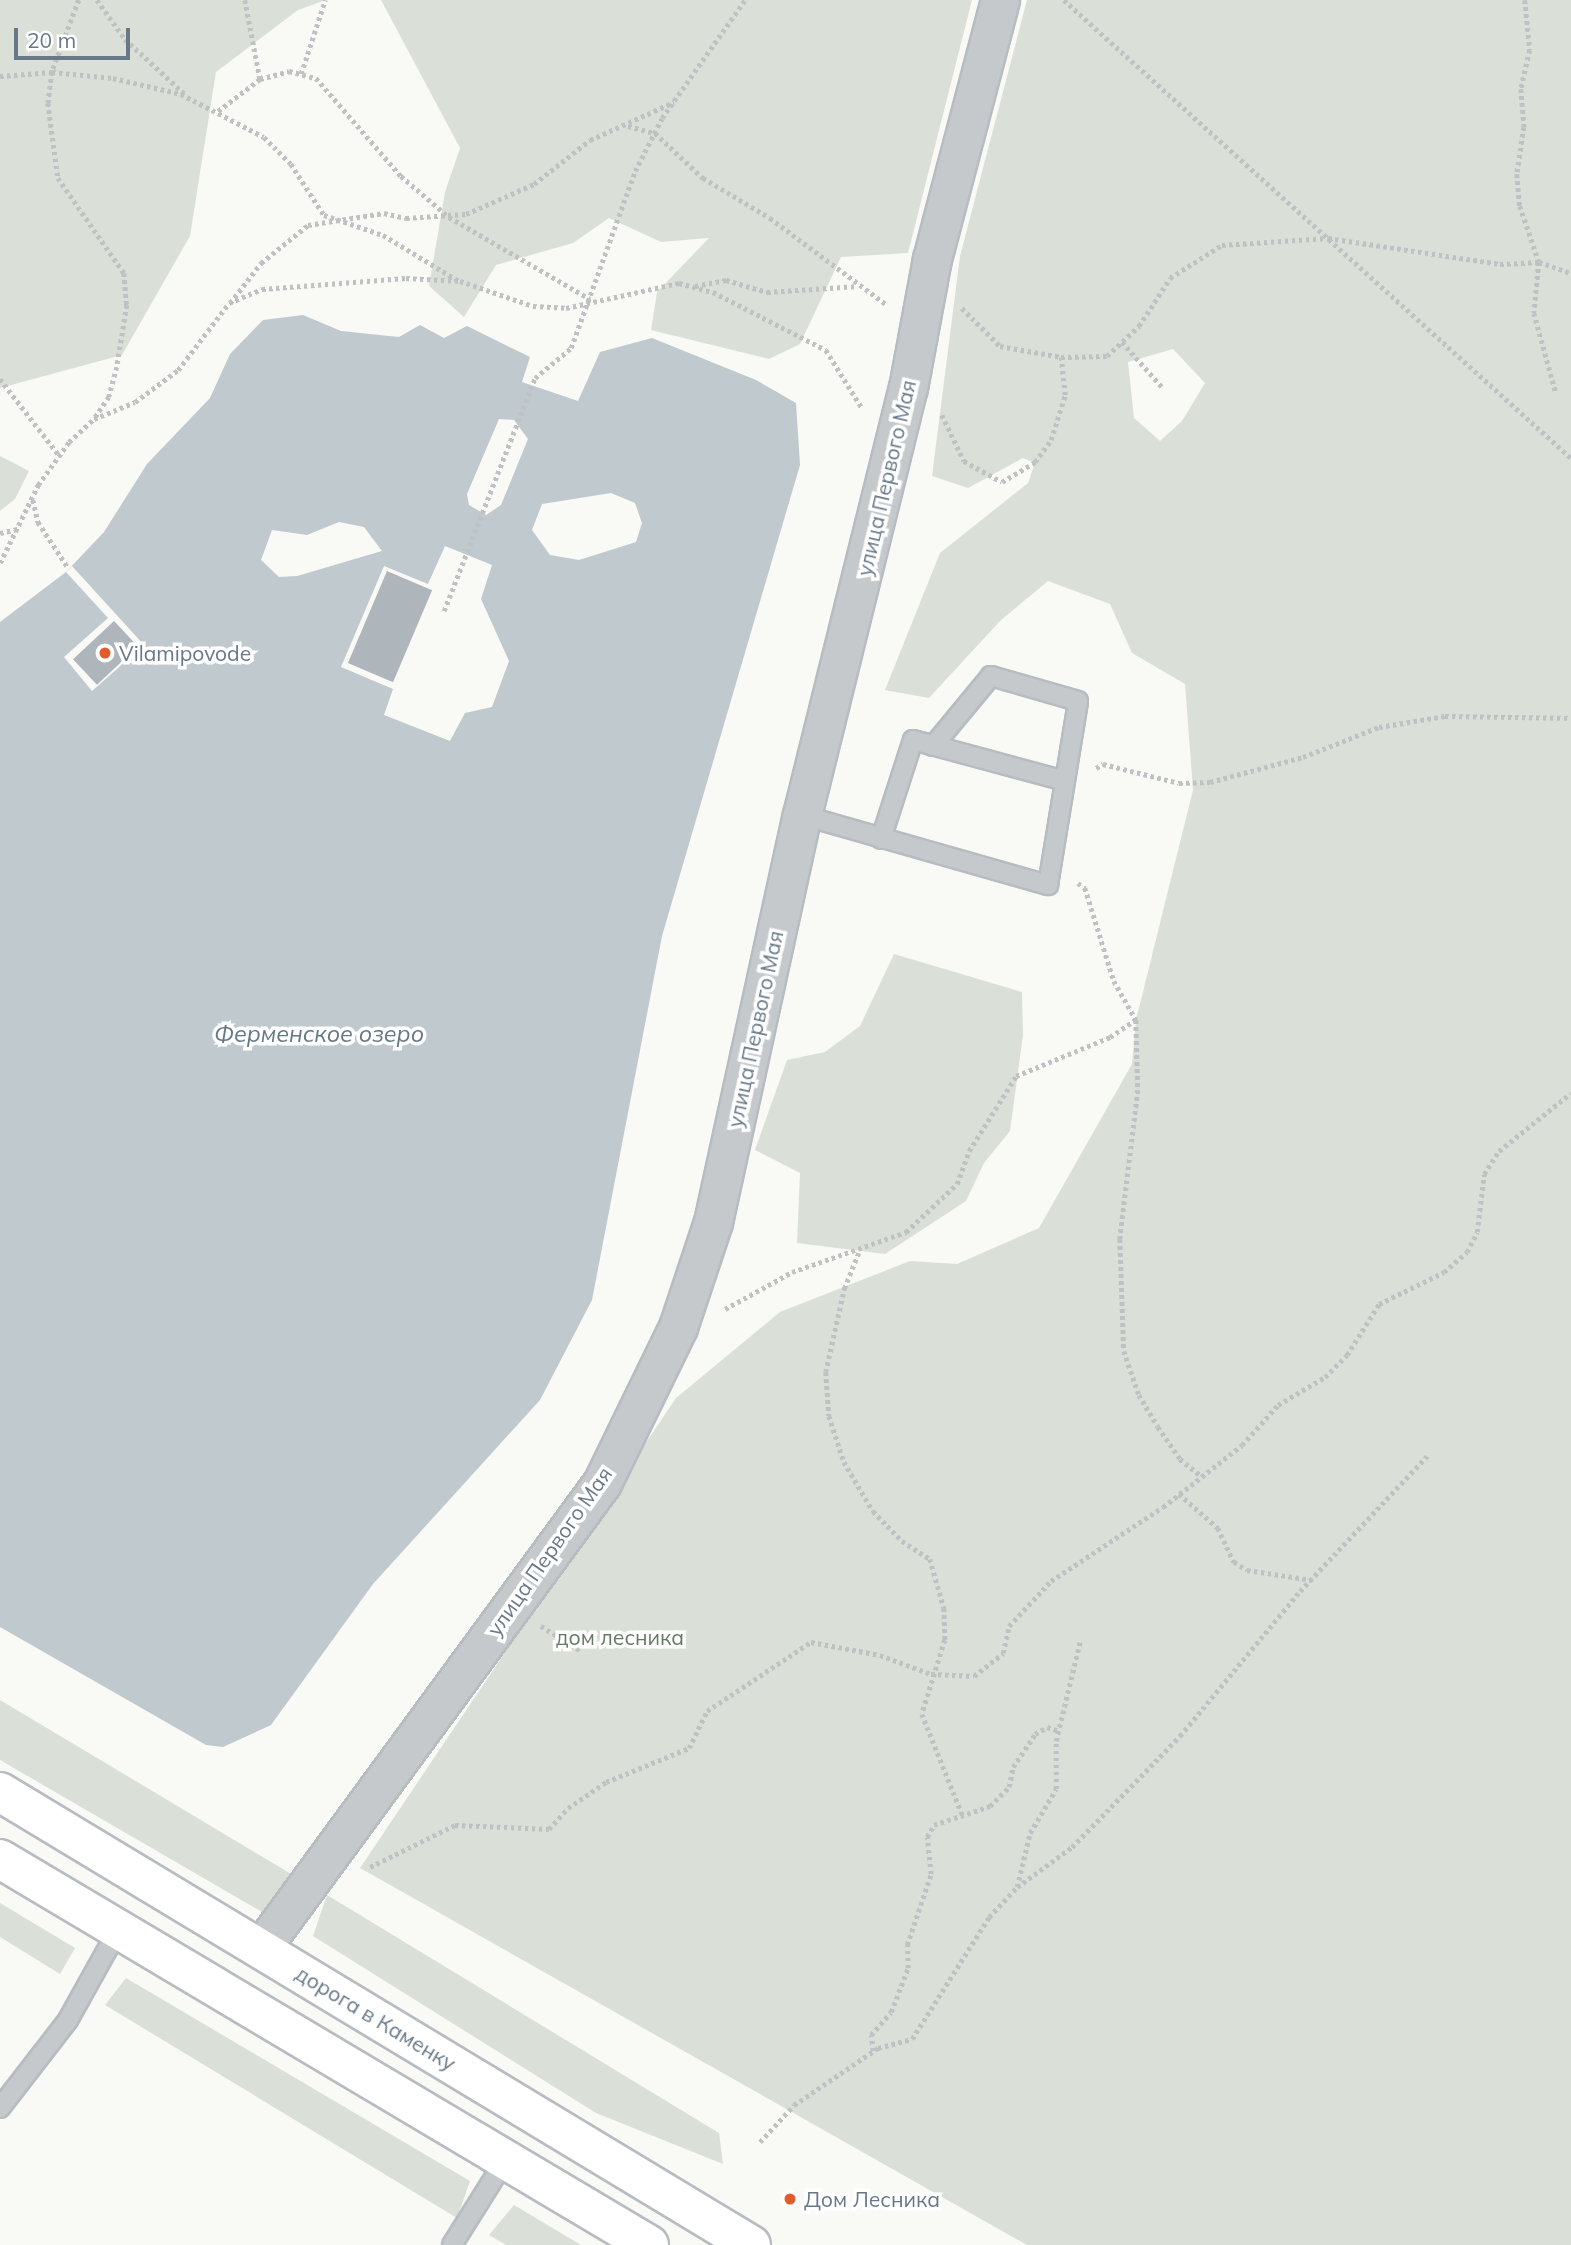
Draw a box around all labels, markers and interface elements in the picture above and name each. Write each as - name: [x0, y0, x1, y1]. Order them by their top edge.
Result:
- scale bar: [18, 14, 133, 58]
- text: 20 m: [27, 27, 76, 53]
- street label: улица Первого Мая: [851, 377, 921, 579]
- place label: Vilamipovode: [119, 640, 251, 666]
- marker: Vilamipovode: [97, 645, 113, 661]
- street label: улица Первого Мая: [722, 928, 788, 1130]
- water label: Ферменское озеро: [214, 1020, 424, 1048]
- street label: улица Первого Мая: [481, 1462, 617, 1640]
- park label: дом лесника: [556, 1624, 684, 1650]
- street label: дорога в Каменку: [291, 1960, 461, 2076]
- place label: Дом Лесника: [804, 2186, 940, 2212]
- marker: Дом Лесника: [782, 2191, 798, 2207]

